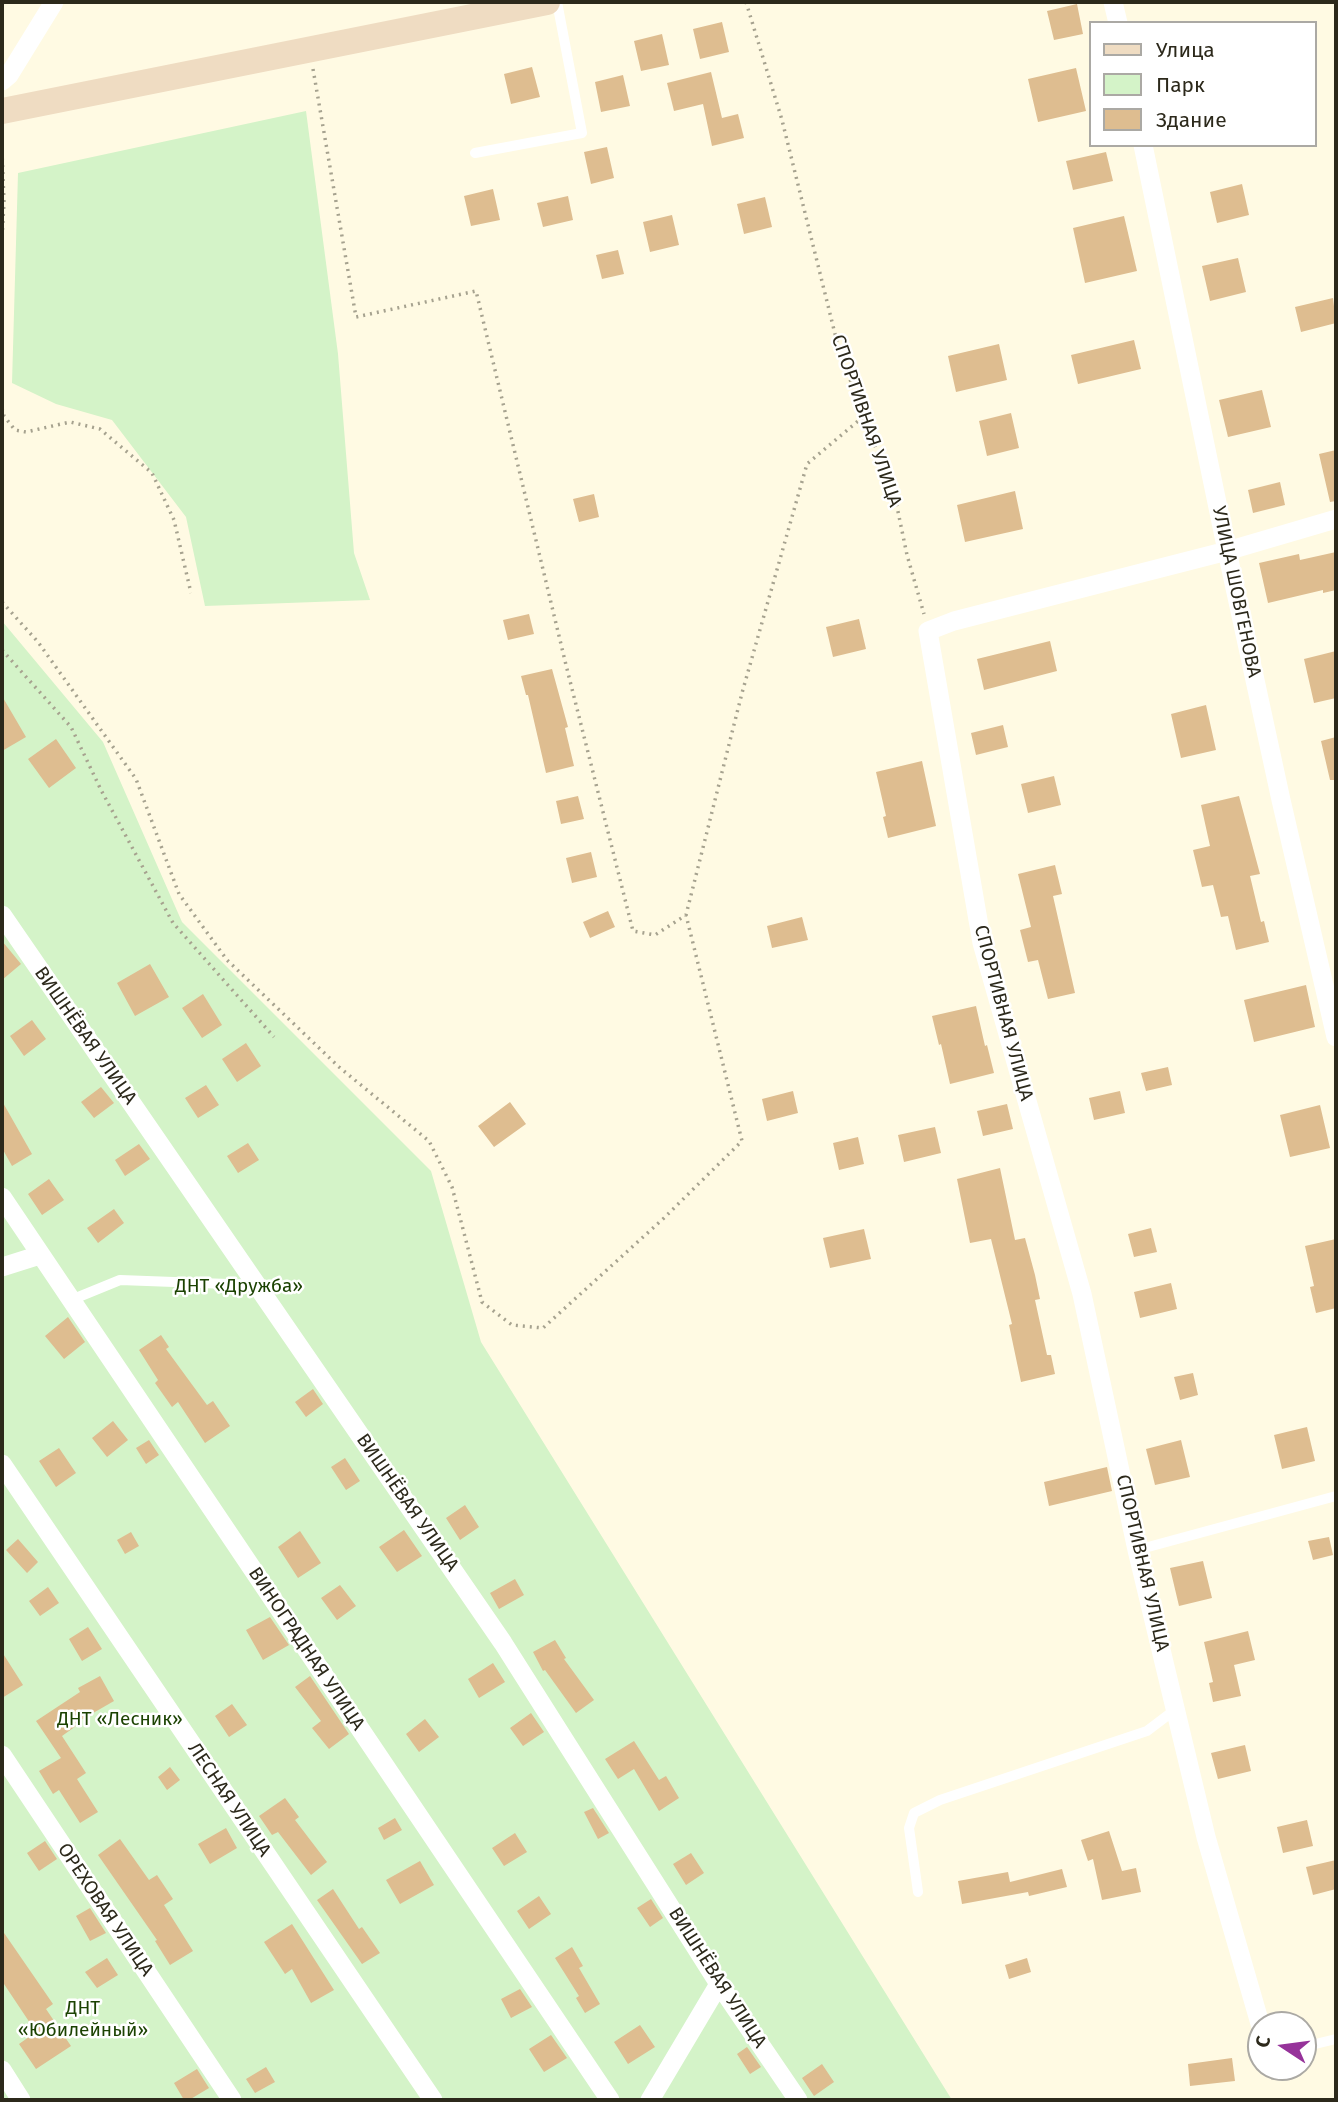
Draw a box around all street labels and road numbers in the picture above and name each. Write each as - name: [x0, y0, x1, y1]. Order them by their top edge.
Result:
- street label: СПОРТИВНАЯ УЛИЦА: [826, 332, 906, 510]
- street label: УЛИЦА ШОВГЕНОВА: [1207, 504, 1265, 680]
- street label: СПОРТИВНАЯ УЛИЦА: [969, 923, 1037, 1103]
- street label: ВИШНЁВАЯ УЛИЦА: [29, 963, 141, 1109]
- street label: ВИШНЁВАЯ УЛИЦА: [351, 1430, 463, 1576]
- street label: СПОРТИВНАЯ УЛИЦА: [1111, 1472, 1173, 1654]
- street label: ВИНОГРАДНАЯ УЛИЦА: [243, 1563, 369, 1735]
- street label: ЛЕСНАЯ УЛИЦА: [183, 1739, 275, 1861]
- street label: ОРЕХОВАЯ УЛИЦА: [52, 1839, 158, 1981]
- street label: ВИШНЁВАЯ УЛИЦА: [663, 1903, 771, 2053]

